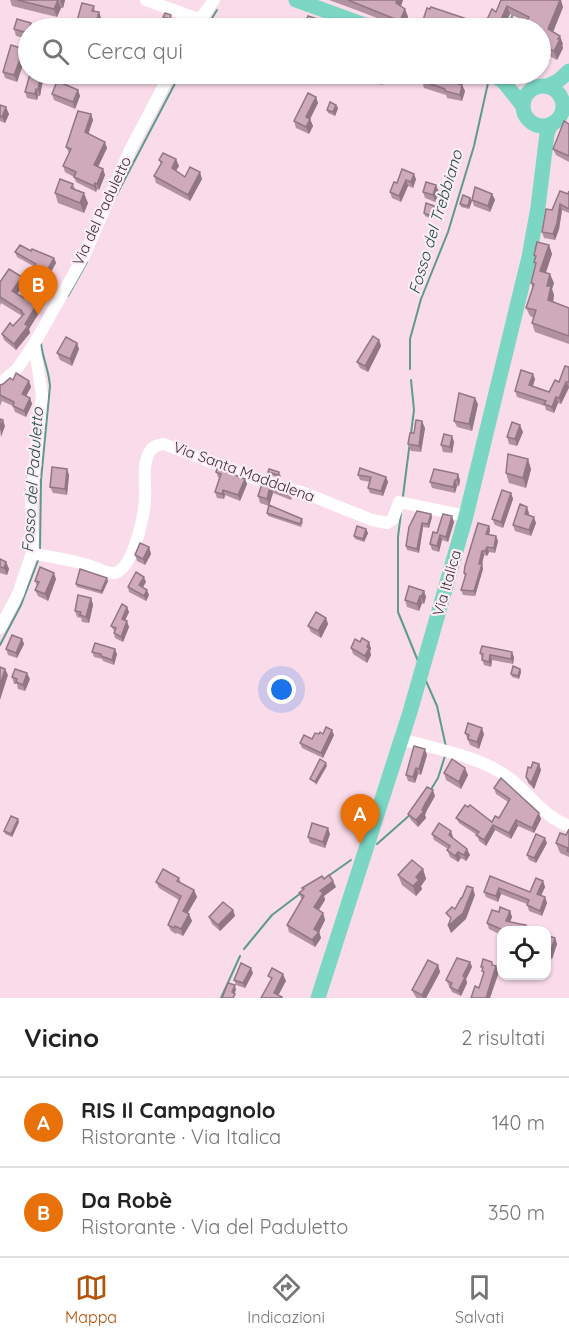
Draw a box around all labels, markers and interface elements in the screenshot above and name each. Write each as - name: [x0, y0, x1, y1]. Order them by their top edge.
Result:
- search box: [18, 18, 551, 84]
- icon: search: [39, 35, 72, 68]
- text: Cerca qui: [87, 37, 183, 65]
- water label: Fosso del Trebbiano: [404, 146, 467, 296]
- street label: Via del Paduletto: [68, 153, 135, 268]
- pin: B: [18, 266, 57, 315]
- water label: Fosso del Paduletto: [17, 405, 47, 553]
- street label: Via Santa Maddalena: [171, 437, 317, 506]
- street label: Via Italica: [428, 548, 465, 618]
- your location: [267, 675, 296, 704]
- pin: A: [340, 794, 380, 844]
- map controls: [497, 926, 551, 980]
- button: locate: [497, 926, 551, 980]
- text: Vicino: [24, 1021, 99, 1054]
- text: 2 risultati: [461, 1025, 545, 1050]
- text: RIS Il Campagnolo: [81, 1096, 275, 1124]
- text: A: [37, 1110, 50, 1135]
- text: 140 m: [492, 1110, 545, 1135]
- text: Ristorante · Via Italica: [81, 1124, 281, 1149]
- text: Da Robè: [81, 1186, 172, 1214]
- text: B: [37, 1200, 50, 1225]
- text: 350 m: [488, 1200, 545, 1225]
- text: Ristorante · Via del Paduletto: [81, 1214, 348, 1239]
- tab: Mappa: [65, 1271, 117, 1327]
- tab: Indicazioni: [247, 1271, 325, 1327]
- tab: Salvati: [455, 1271, 504, 1327]

